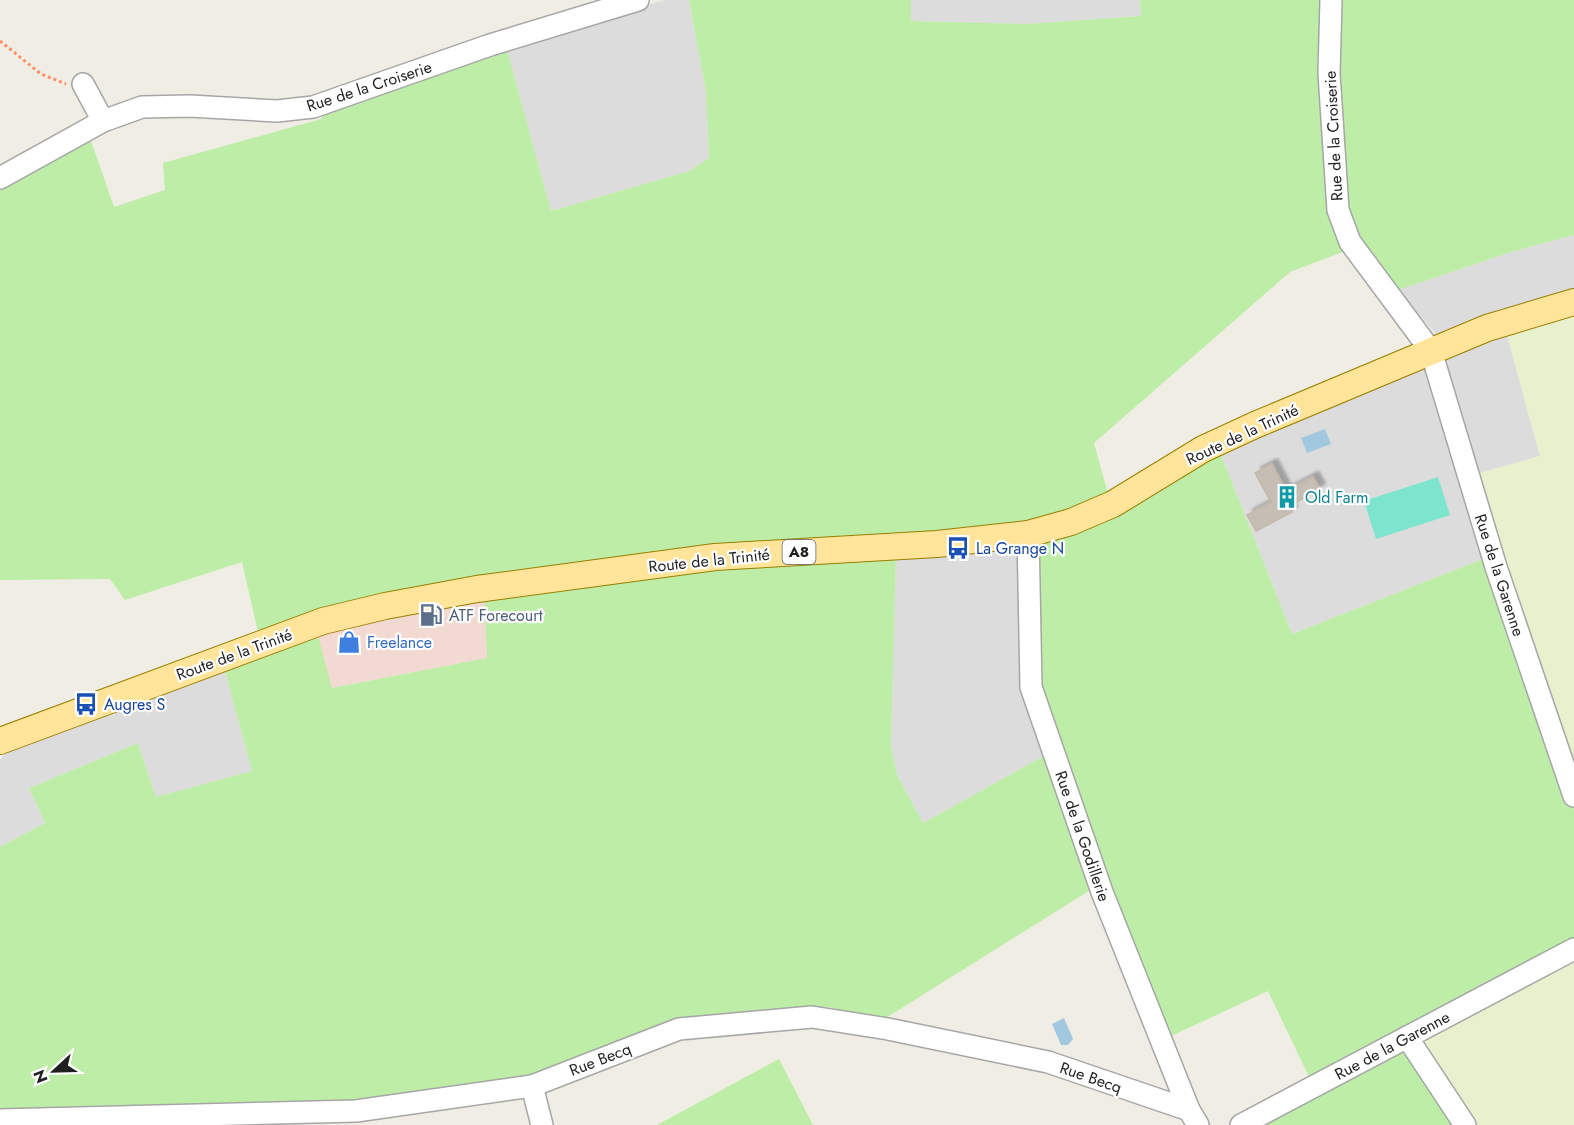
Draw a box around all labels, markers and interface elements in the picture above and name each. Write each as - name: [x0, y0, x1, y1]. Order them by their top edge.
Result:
- street label: Rue de la Croiserie: [304, 55, 435, 118]
- street label: Rue de la Croiserie: [1319, 70, 1348, 202]
- street label: Route de la Trinité: [1182, 398, 1302, 471]
- building icon: Old Farm: [1274, 484, 1300, 510]
- place label: Old Farm: [1305, 486, 1368, 509]
- street label: Rue de la Garenne: [1469, 511, 1530, 639]
- bus stop icon: La Grange N: [945, 535, 971, 561]
- place label: La Grange N: [976, 537, 1064, 560]
- road number: A8: [782, 540, 816, 564]
- street label: Route de la Trinité: [647, 543, 771, 578]
- fuel station icon: ATF Forecourt: [418, 602, 444, 628]
- place label: ATF Forecourt: [449, 604, 543, 627]
- street label: Route de la Trinité: [173, 623, 295, 686]
- shop icon: Freelance: [336, 629, 362, 655]
- place label: Freelance: [367, 631, 432, 654]
- bus stop icon: Augres S: [73, 691, 99, 717]
- place label: Augres S: [104, 693, 165, 716]
- street label: Rue de la Godillerie: [1049, 768, 1116, 905]
- street label: Rue de la Garenne: [1331, 1005, 1454, 1085]
- street label: Rue Becq: [566, 1037, 634, 1082]
- north arrow: [24, 1041, 84, 1101]
- street label: Rue Becq: [1057, 1056, 1125, 1099]
- text: N: [28, 1066, 54, 1087]

